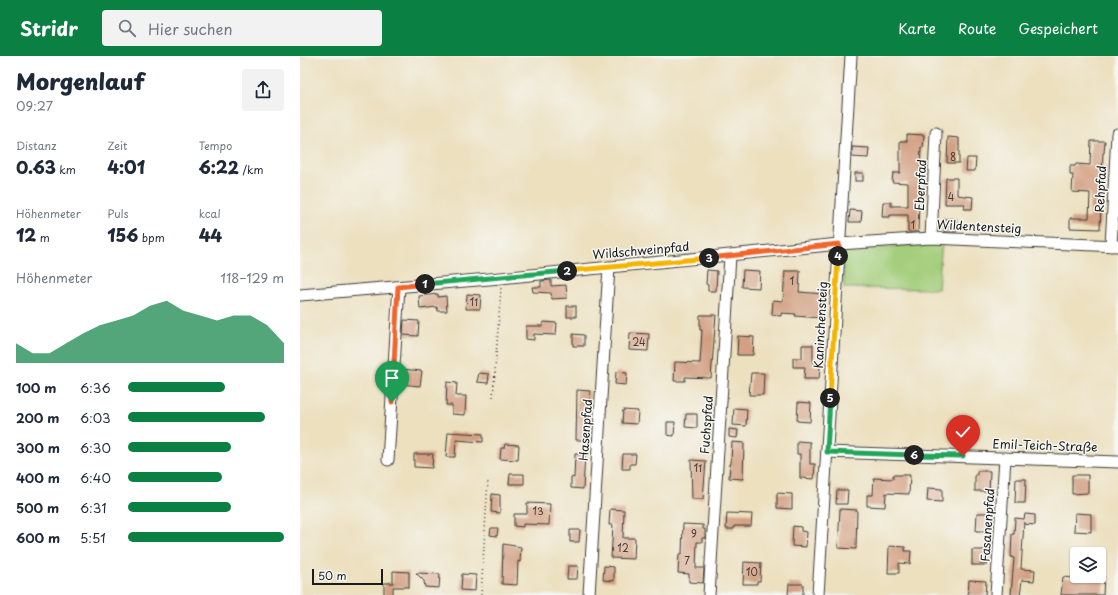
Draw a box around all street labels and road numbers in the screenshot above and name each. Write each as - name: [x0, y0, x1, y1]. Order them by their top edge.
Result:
- street label: Eberpfad: [910, 159, 930, 211]
- street label: Rehpfad: [1090, 165, 1110, 213]
- street label: Wildentensteig: [936, 215, 1022, 237]
- street label: Wildschweinpfad: [592, 237, 690, 263]
- street label: Kaninchensteig: [809, 281, 831, 369]
- street label: Fuchspfad: [695, 395, 717, 455]
- street label: Hasenpfad: [574, 398, 596, 461]
- street label: Emil-Teich-Straße: [992, 434, 1098, 456]
- street label: Fasanenpfad: [975, 487, 999, 562]

